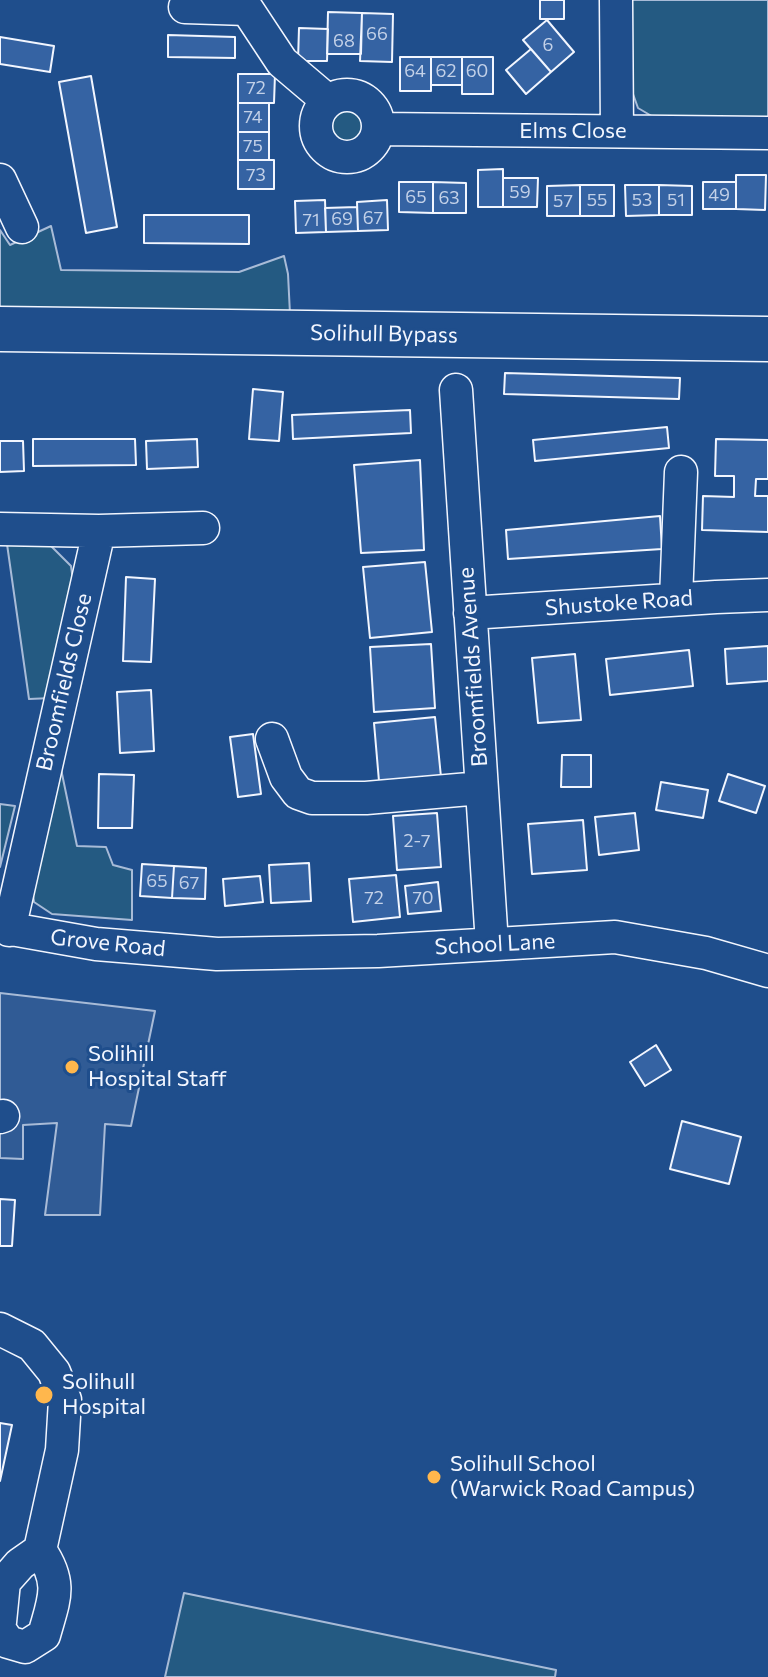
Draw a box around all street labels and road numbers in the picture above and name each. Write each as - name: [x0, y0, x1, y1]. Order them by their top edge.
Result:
- street label: Elms Close: [519, 118, 627, 144]
- street label: Solihull Bypass: [310, 320, 458, 348]
- street label: Broomfields Avenue: [453, 566, 493, 768]
- street label: Shustoke Road: [544, 585, 694, 621]
- street label: Broomfields Close: [31, 590, 97, 774]
- street label: Grove Road: [49, 924, 167, 962]
- street label: School Lane: [434, 928, 556, 960]

